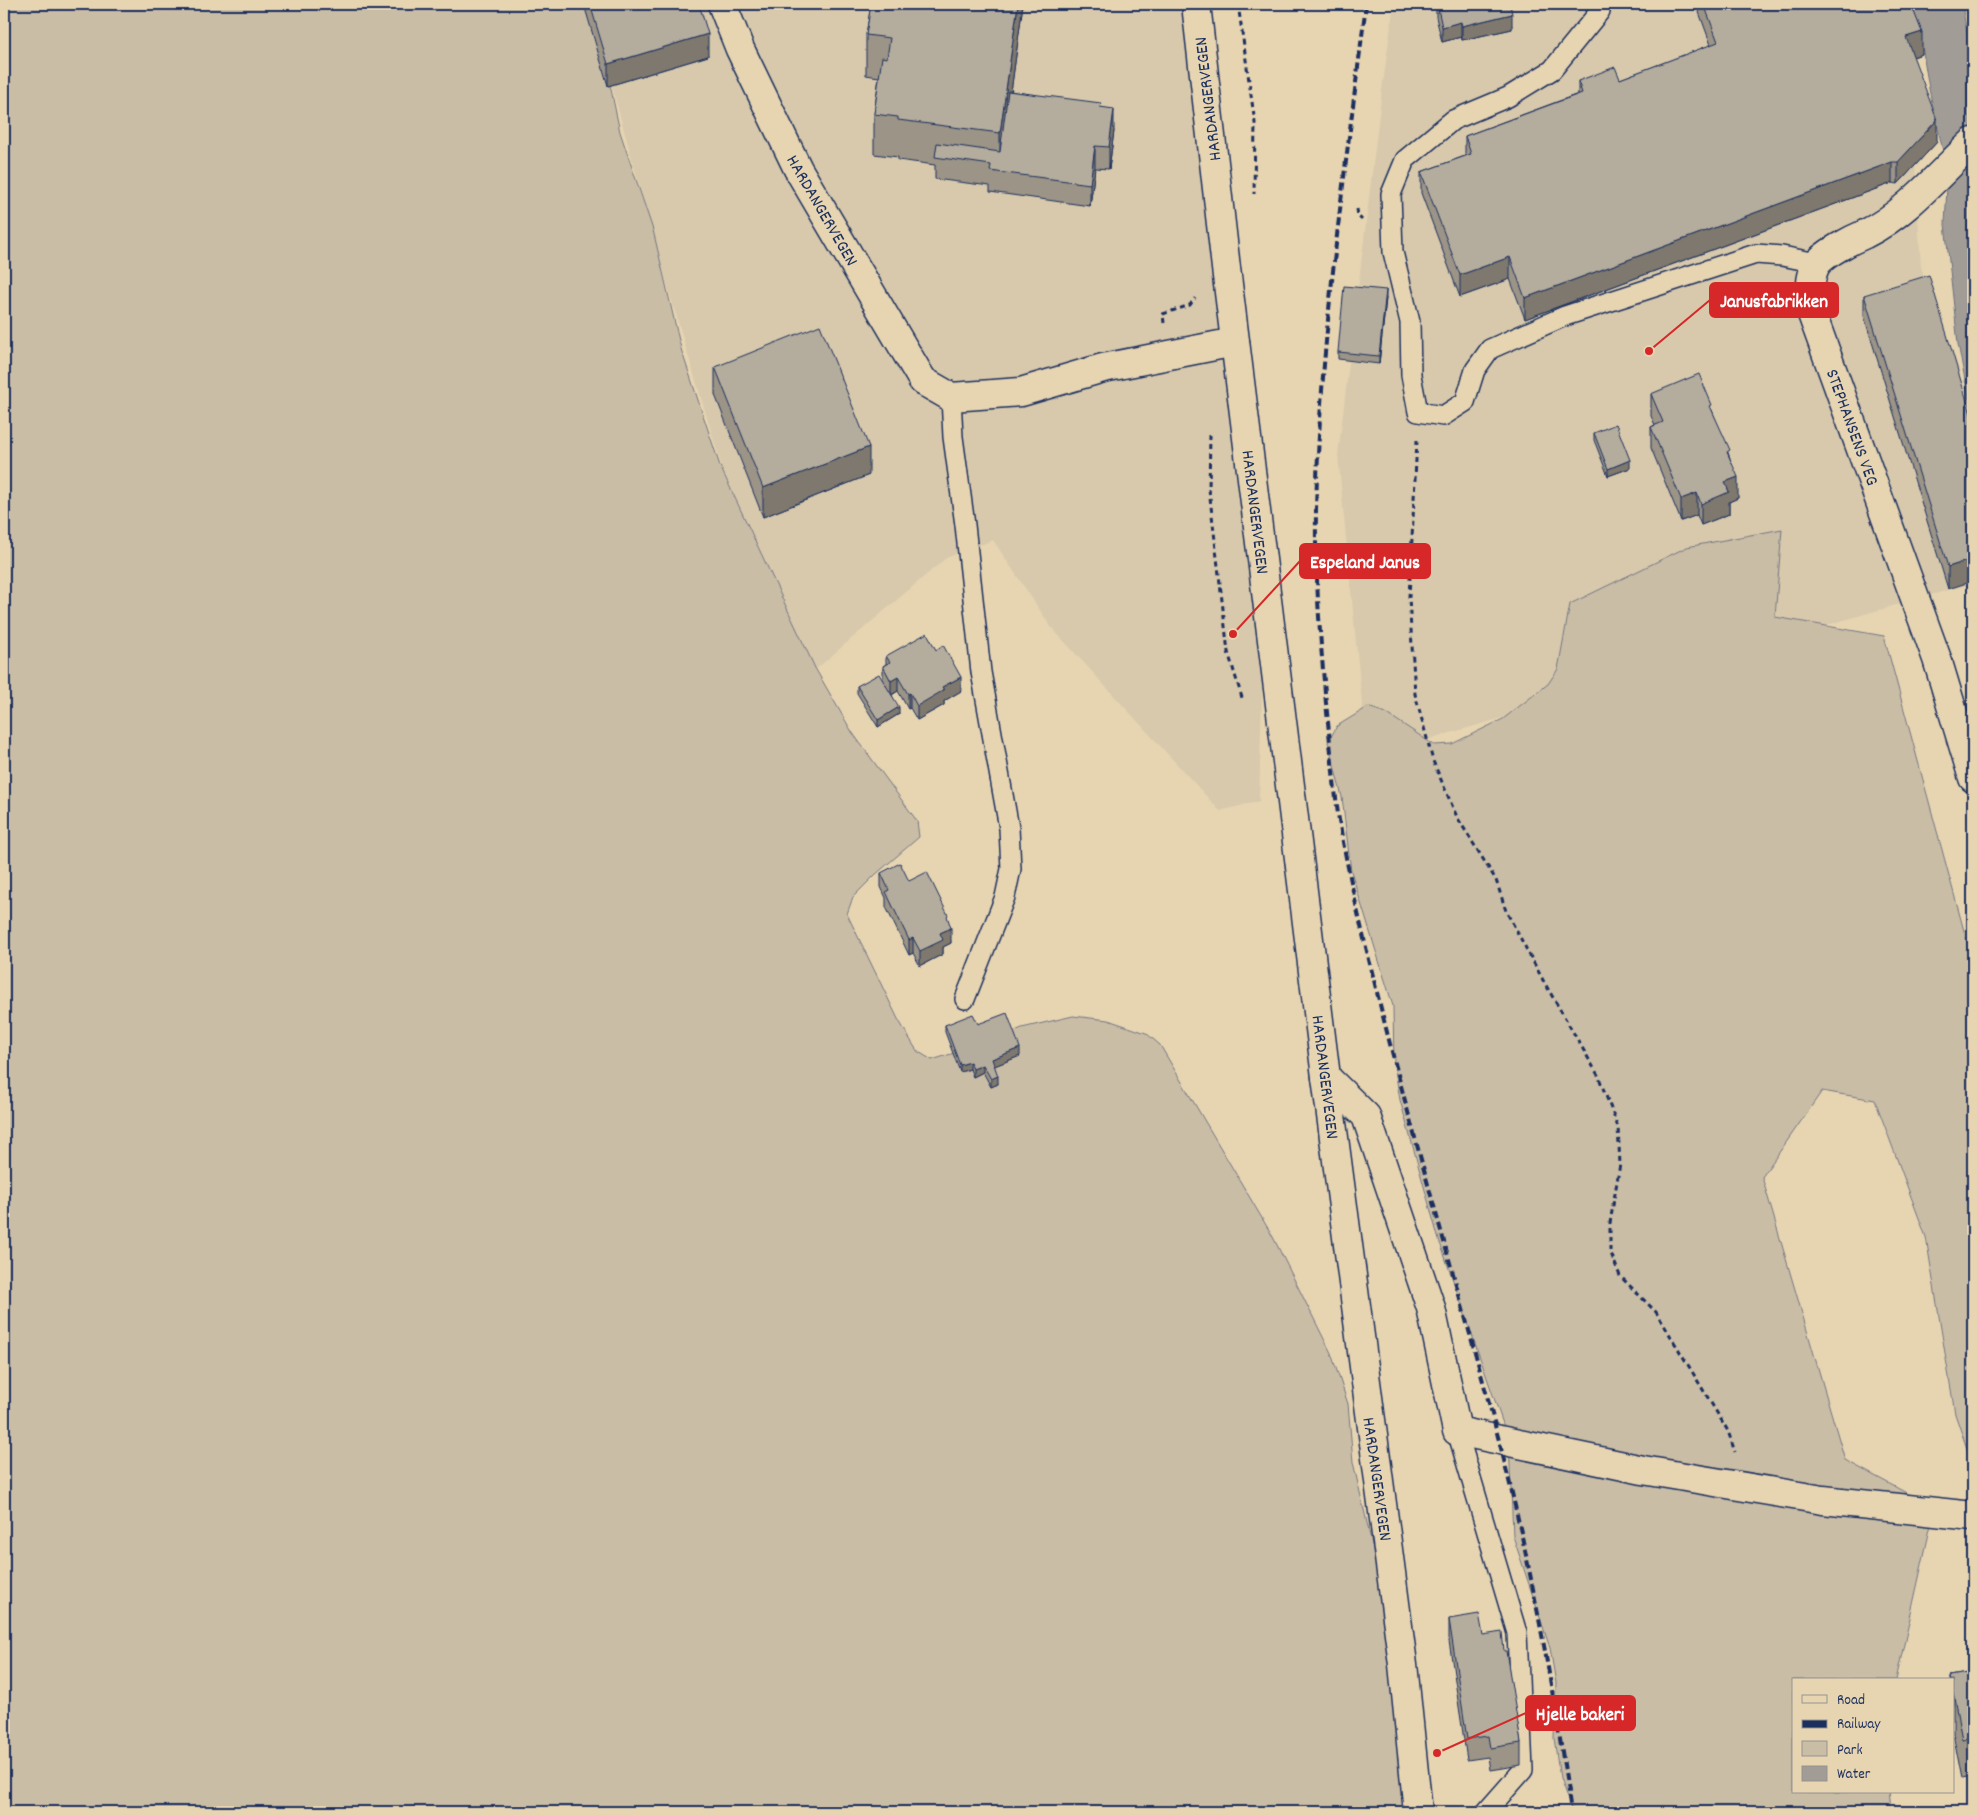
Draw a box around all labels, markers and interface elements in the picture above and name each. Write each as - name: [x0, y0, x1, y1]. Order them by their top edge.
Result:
- street label: HARDANGERVEGEN: [1189, 35, 1229, 162]
- street label: HARDANGERVEGEN: [779, 151, 863, 272]
- callout: Janusfabrikken: [1710, 283, 1838, 317]
- text: Janusfabrikken: [1720, 290, 1828, 317]
- street label: STEPHANSENS VEG: [1818, 366, 1883, 490]
- street label: HARDANGERVEGEN: [1234, 449, 1274, 576]
- callout: Espeland Janus: [1300, 544, 1430, 578]
- text: Espeland Janus: [1310, 551, 1420, 578]
- street label: HARDANGERVEGEN: [1304, 1014, 1344, 1141]
- street label: HARDANGERVEGEN: [1354, 1416, 1397, 1543]
- legend: [1792, 1678, 1954, 1794]
- text: Road: [1837, 1690, 1865, 1712]
- callout: Hjelle bakeri: [1526, 1696, 1635, 1730]
- text: Hjelle bakeri: [1536, 1703, 1625, 1730]
- text: Railway: [1837, 1714, 1881, 1736]
- text: Park: [1837, 1740, 1863, 1762]
- text: Water: [1837, 1764, 1871, 1786]

